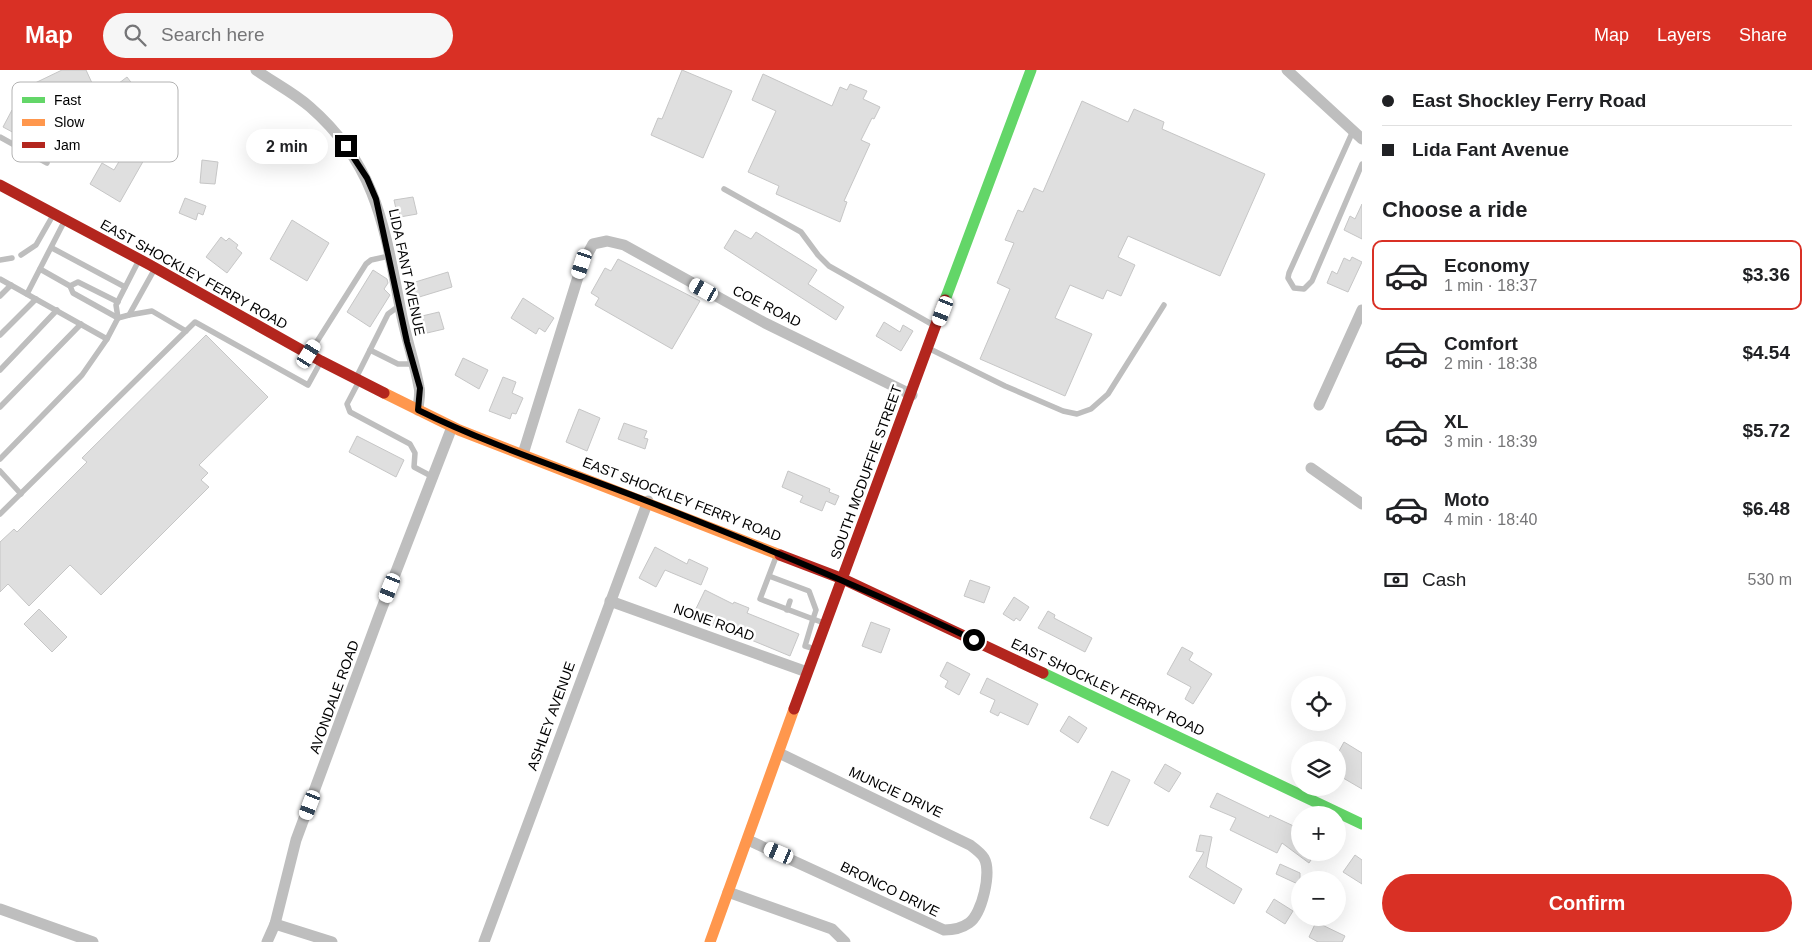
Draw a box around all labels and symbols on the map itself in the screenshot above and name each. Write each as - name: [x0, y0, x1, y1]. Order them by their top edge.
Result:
- legend: [12, 82, 178, 162]
- text: Fast: [54, 92, 81, 108]
- text: Slow: [54, 114, 85, 130]
- callout: 2 min: [246, 128, 328, 164]
- route end: [335, 135, 357, 157]
- text: Jam: [54, 137, 80, 153]
- street label: LIDA FANT AVENUE: [386, 207, 428, 337]
- street label: EAST SHOCKLEY FERRY ROAD: [98, 216, 290, 332]
- car: [570, 247, 593, 281]
- car: [687, 276, 720, 304]
- street label: COE ROAD: [730, 282, 804, 330]
- car: [930, 294, 955, 328]
- car: [294, 337, 323, 371]
- street label: SOUTH MCDUFFIE STREET: [827, 382, 905, 561]
- street label: EAST SHOCKLEY FERRY ROAD: [580, 454, 784, 544]
- car: [377, 571, 402, 605]
- street label: NONE ROAD: [671, 600, 757, 644]
- route start: [963, 629, 985, 651]
- street label: EAST SHOCKLEY FERRY ROAD: [1009, 635, 1207, 739]
- street label: AVONDALE ROAD: [306, 638, 362, 756]
- street label: ASHLEY AVENUE: [524, 659, 578, 773]
- street label: MUNCIE DRIVE: [846, 763, 946, 821]
- car: [297, 788, 322, 822]
- car: [762, 840, 795, 866]
- street label: BRONCO DRIVE: [838, 858, 942, 920]

